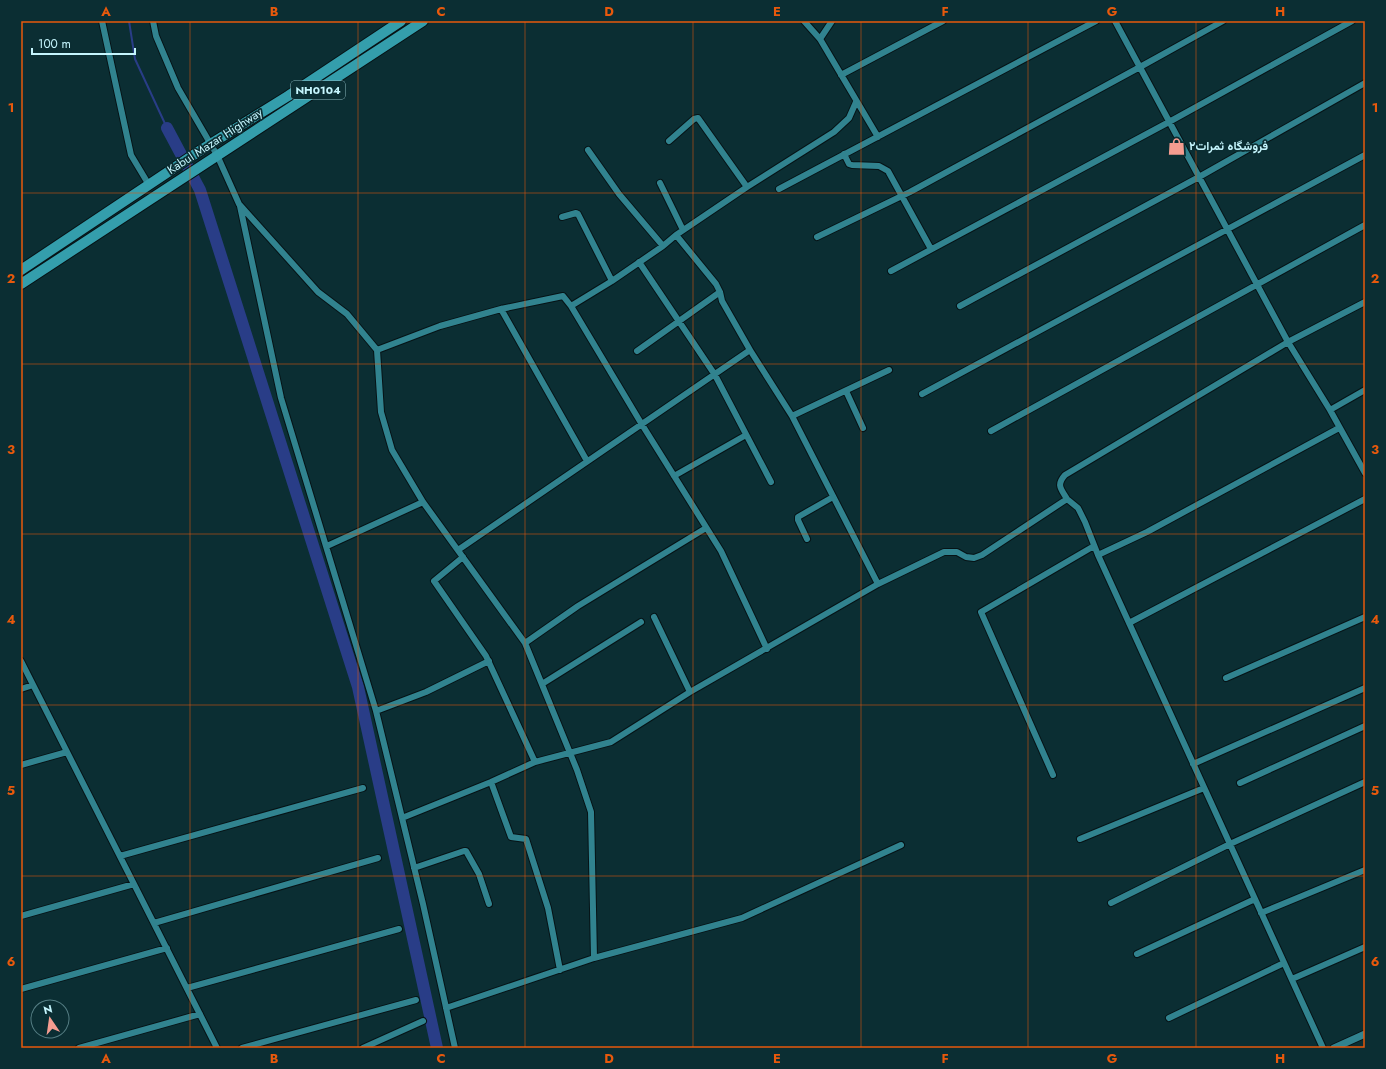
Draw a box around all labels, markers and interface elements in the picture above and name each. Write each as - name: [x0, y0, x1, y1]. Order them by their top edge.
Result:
- text: A: [100, 2, 111, 21]
- text: B: [270, 2, 279, 21]
- text: C: [436, 2, 446, 21]
- text: D: [604, 2, 614, 21]
- text: E: [773, 2, 781, 21]
- text: F: [941, 2, 949, 21]
- text: G: [1107, 2, 1118, 21]
- text: H: [1275, 2, 1285, 21]
- scale bar: [32, 30, 135, 56]
- text: 100 m: [38, 35, 71, 53]
- road number: NH0104: [291, 81, 345, 99]
- text: 1: [8, 98, 14, 117]
- text: 1: [1372, 98, 1378, 117]
- street label: Kabul Mazar Highway: [164, 103, 267, 179]
- shop icon: فروشگاه ثمرات٢: [1166, 136, 1186, 156]
- place label: فروشگاه ثمرات٢: [1189, 137, 1269, 155]
- text: 2: [7, 269, 15, 288]
- text: 2: [1371, 269, 1379, 288]
- text: 3: [7, 440, 15, 459]
- text: 3: [1371, 440, 1379, 459]
- text: 4: [6, 610, 16, 629]
- text: 4: [1370, 610, 1380, 629]
- text: 5: [7, 781, 15, 800]
- text: 5: [1371, 781, 1379, 800]
- text: 6: [7, 952, 16, 971]
- text: 6: [1371, 952, 1380, 971]
- north arrow: [30, 999, 70, 1039]
- text: N: [42, 1000, 54, 1018]
- text: A: [100, 1049, 111, 1068]
- text: B: [270, 1049, 279, 1068]
- text: C: [436, 1049, 446, 1068]
- text: D: [604, 1049, 614, 1068]
- text: E: [773, 1049, 781, 1068]
- text: F: [941, 1049, 949, 1068]
- text: G: [1107, 1049, 1118, 1068]
- text: H: [1275, 1049, 1285, 1068]

